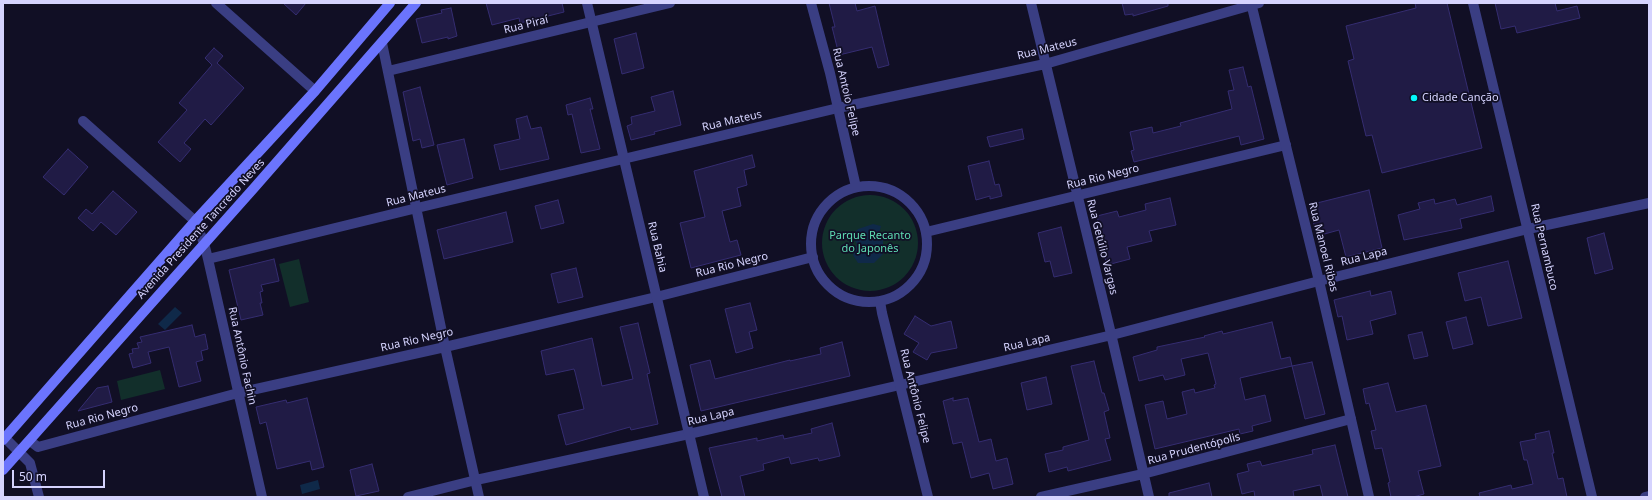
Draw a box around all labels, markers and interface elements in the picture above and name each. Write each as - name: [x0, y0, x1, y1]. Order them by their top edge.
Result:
- street label: Rua Piraí: [502, 13, 550, 37]
- street label: Rua Mateus: [1016, 35, 1078, 63]
- street label: Rua Antoio Felipe: [829, 47, 863, 137]
- place label: Cidade Canção: [1422, 91, 1499, 105]
- marker: Cidade Canção: [1409, 93, 1419, 103]
- street label: Rua Mateus: [701, 108, 763, 134]
- street label: Avenida Presidente Tancredo Neves: [135, 156, 267, 302]
- street label: Rua Rio Negro: [1065, 162, 1141, 192]
- street label: Rua Mateus: [385, 182, 447, 210]
- street label: Rua Getúlio Vargas: [1084, 198, 1120, 296]
- street label: Rua Manoel Ribas: [1305, 201, 1341, 293]
- street label: Rua Pernambuco: [1528, 202, 1560, 292]
- street label: Rua Bahia: [645, 220, 669, 274]
- park label: Parque Recanto do Japonês: [829, 229, 911, 255]
- street label: Rua Lapa: [1339, 245, 1389, 269]
- street label: Rua Rio Negro: [694, 250, 770, 280]
- street label: Rua Antônio Fachin: [225, 306, 259, 406]
- street label: Rua Rio Negro: [379, 325, 455, 355]
- street label: Rua Lapa: [1002, 331, 1052, 355]
- street label: Rua Antônio Felipe: [897, 347, 933, 445]
- street label: Rua Rio Negro: [64, 401, 140, 433]
- street label: Rua Lapa: [686, 405, 736, 429]
- street label: Rua Prudentópolis: [1146, 430, 1242, 468]
- scale bar: [14, 462, 107, 488]
- text: 50 m: [19, 468, 47, 485]

